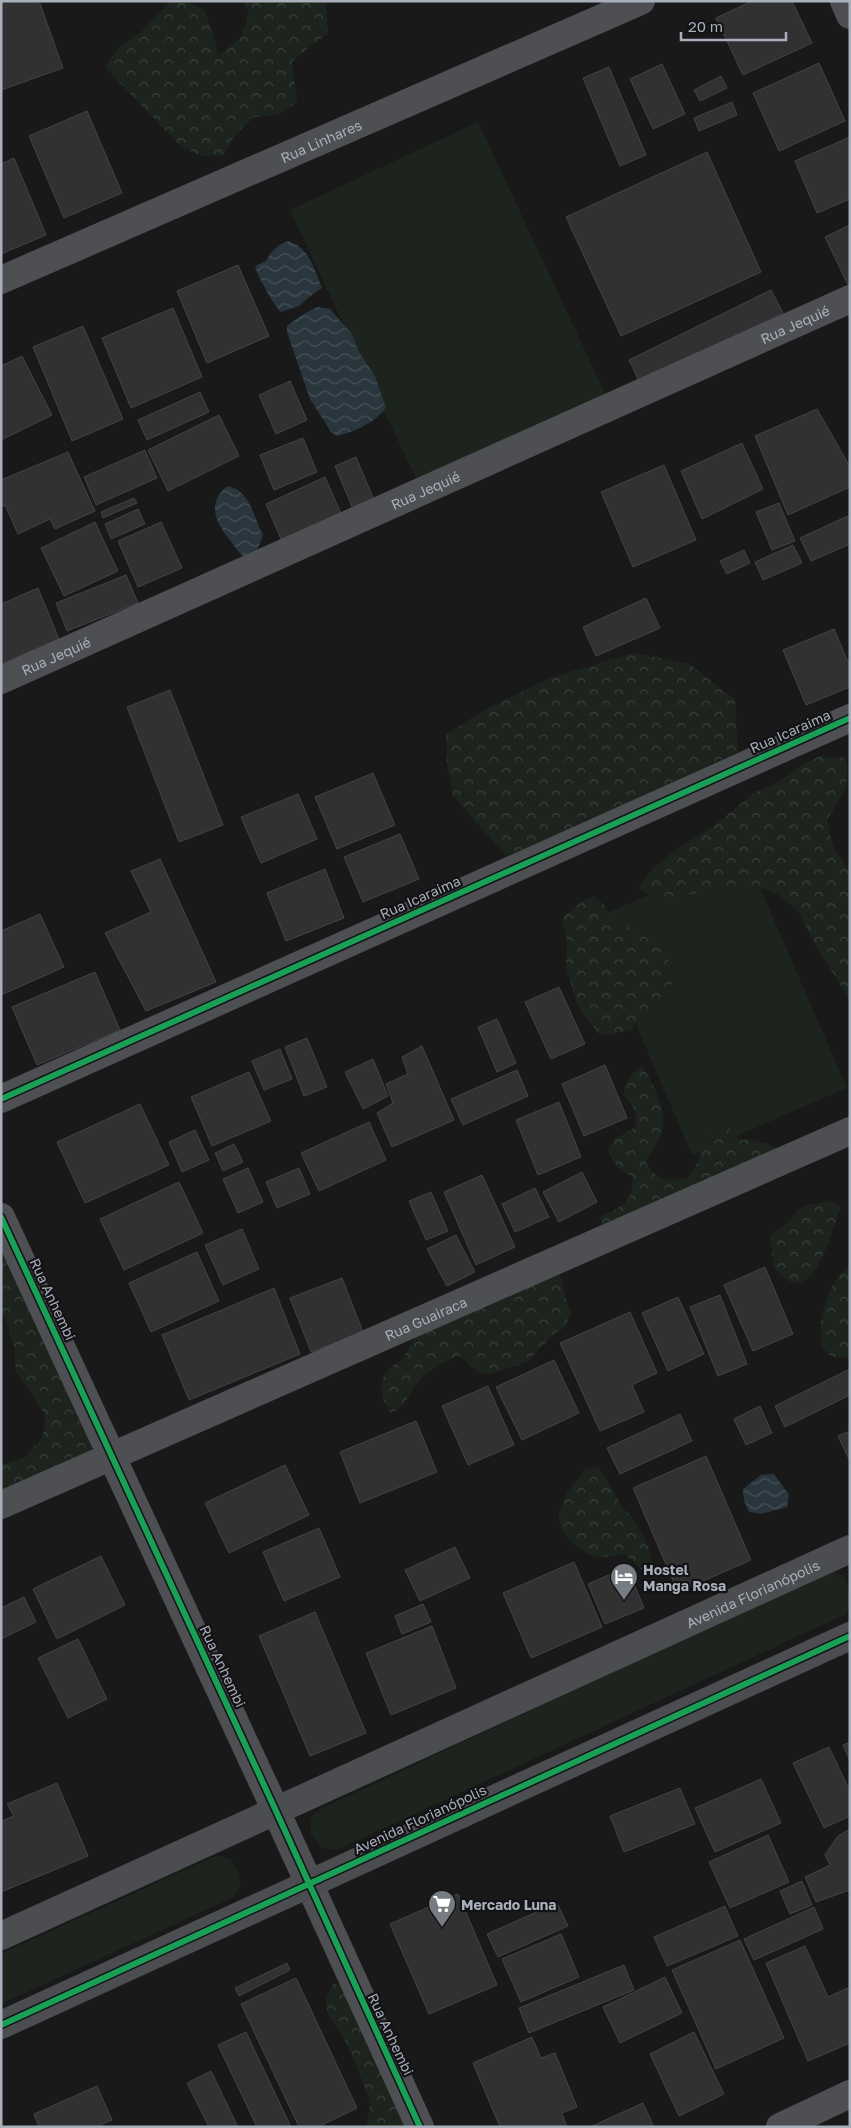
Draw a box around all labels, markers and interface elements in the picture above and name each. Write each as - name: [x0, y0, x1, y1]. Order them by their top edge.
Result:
- scale bar: [681, 10, 786, 42]
- text: 20 m: [688, 17, 723, 35]
- street label: Rua Linhares: [278, 115, 364, 166]
- street label: Rua Jequié: [757, 301, 832, 347]
- street label: Rua Jequié: [388, 467, 463, 513]
- street label: Rua Jequié: [18, 633, 93, 678]
- street label: Rua Icaraima: [747, 706, 833, 756]
- street label: Rua Icaraima: [377, 872, 463, 922]
- street label: Rua Anhembi: [27, 1255, 79, 1343]
- street label: Rua Guairaca: [382, 1292, 469, 1343]
- street label: Avenida Florianópolis: [683, 1556, 822, 1631]
- place label: Hostel Manga Rosa: [643, 1561, 726, 1594]
- hotel icon: Hostel Manga Rosa: [609, 1562, 639, 1601]
- street label: Rua Anhembi: [197, 1622, 249, 1710]
- street label: Avenida Florianópolis: [351, 1781, 489, 1857]
- supermarket icon: Mercado Luna: [427, 1889, 457, 1928]
- place label: Mercado Luna: [461, 1896, 556, 1913]
- street label: Rua Anhembi: [365, 1990, 417, 2078]

